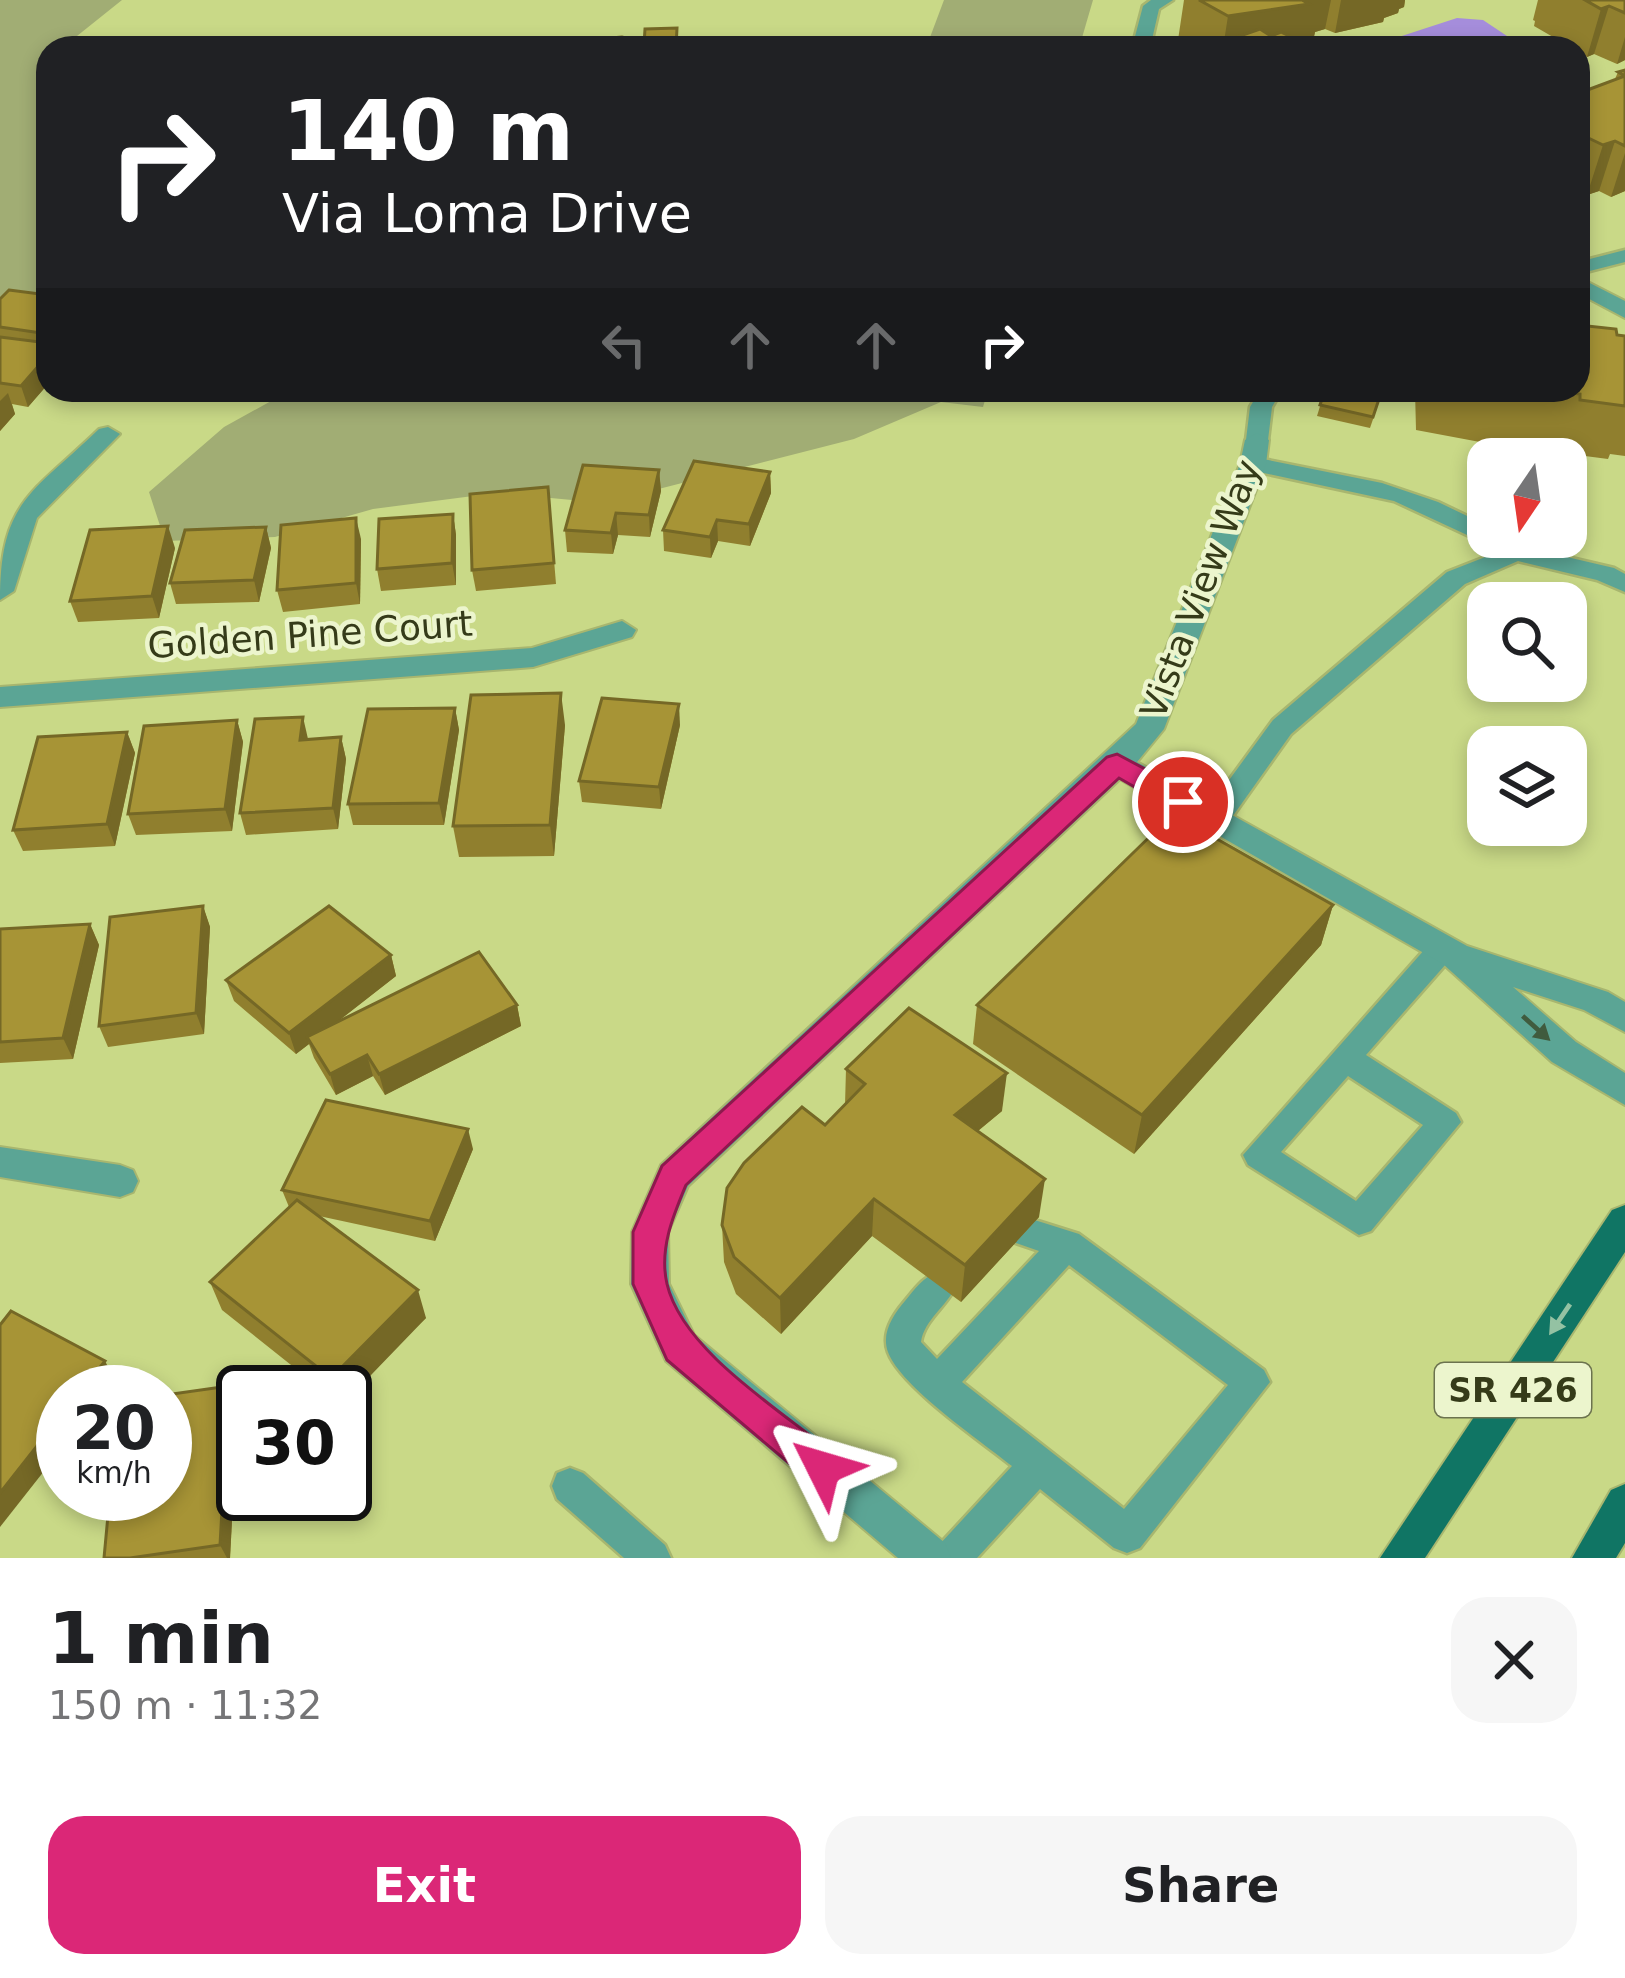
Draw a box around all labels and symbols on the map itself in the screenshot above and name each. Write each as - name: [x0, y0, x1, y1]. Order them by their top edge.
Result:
- north arrow: [1467, 438, 1587, 558]
- street label: Vista View Way: [1132, 454, 1269, 724]
- street label: Golden Pine Court: [146, 603, 474, 666]
- pin: [1132, 751, 1234, 853]
- one-way arrow: [1522, 1014, 1551, 1041]
- one-way arrow: [1550, 1302, 1572, 1335]
- road number: SR 426: [1435, 1363, 1591, 1417]
- speed limit sign: 30: [216, 1365, 372, 1521]
- position arrow: [760, 1405, 886, 1531]

